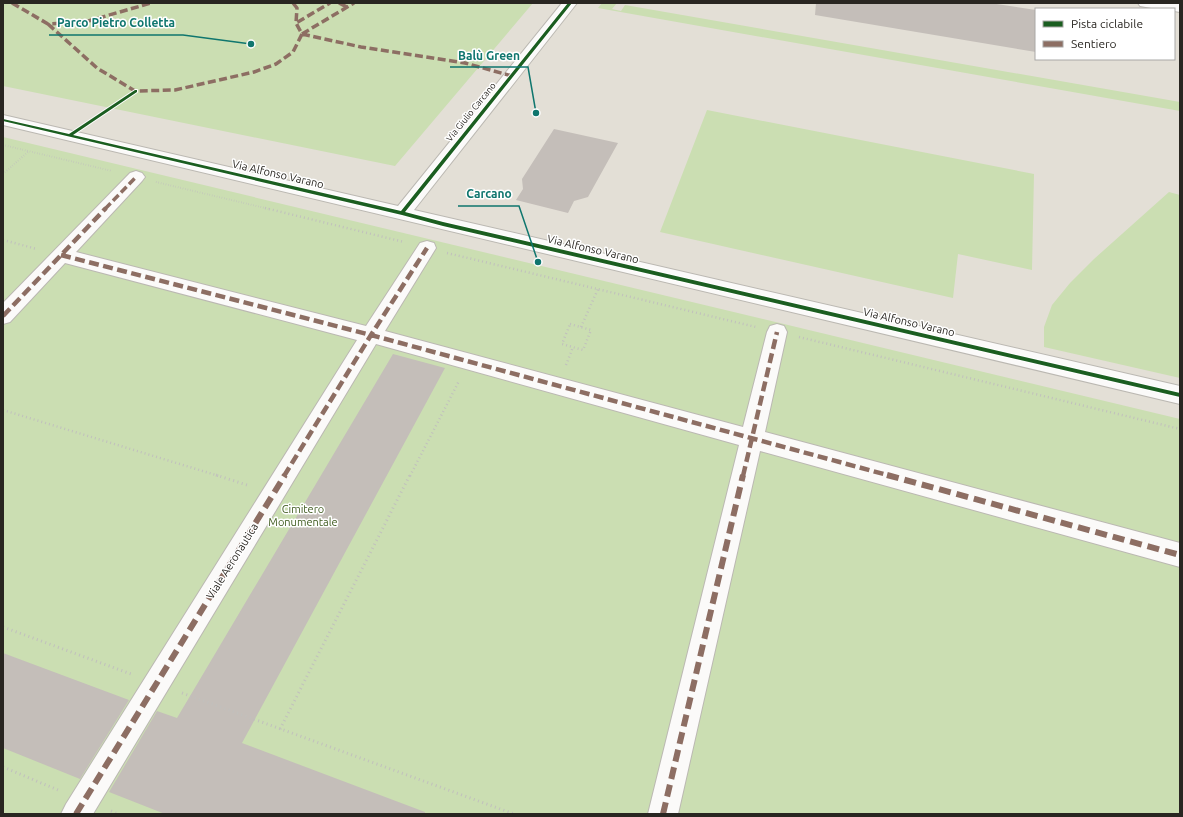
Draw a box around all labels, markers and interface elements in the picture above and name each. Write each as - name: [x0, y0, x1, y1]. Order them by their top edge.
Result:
- legend: [1035, 8, 1175, 60]
- callout: Parco Pietro Colletta: [49, 11, 183, 35]
- text: Parco Pietro Colletta: [57, 16, 175, 29]
- text: Pista ciclabile: [1071, 17, 1143, 30]
- text: Sentiero: [1071, 37, 1117, 50]
- callout: Balù Green: [450, 43, 528, 67]
- text: Balù Green: [458, 49, 520, 62]
- street label: Via Giulio Carcano: [444, 81, 498, 143]
- street label: Via Alfonso Varano: [231, 158, 325, 190]
- callout: Carcano: [458, 182, 519, 206]
- text: Carcano: [466, 187, 512, 200]
- street label: Via Alfonso Varano: [546, 233, 640, 265]
- street label: Via Alfonso Varano: [862, 306, 956, 338]
- park label: Cimitero Monumentale: [268, 503, 338, 528]
- street label: Viale Aeronautica: [204, 521, 260, 601]

